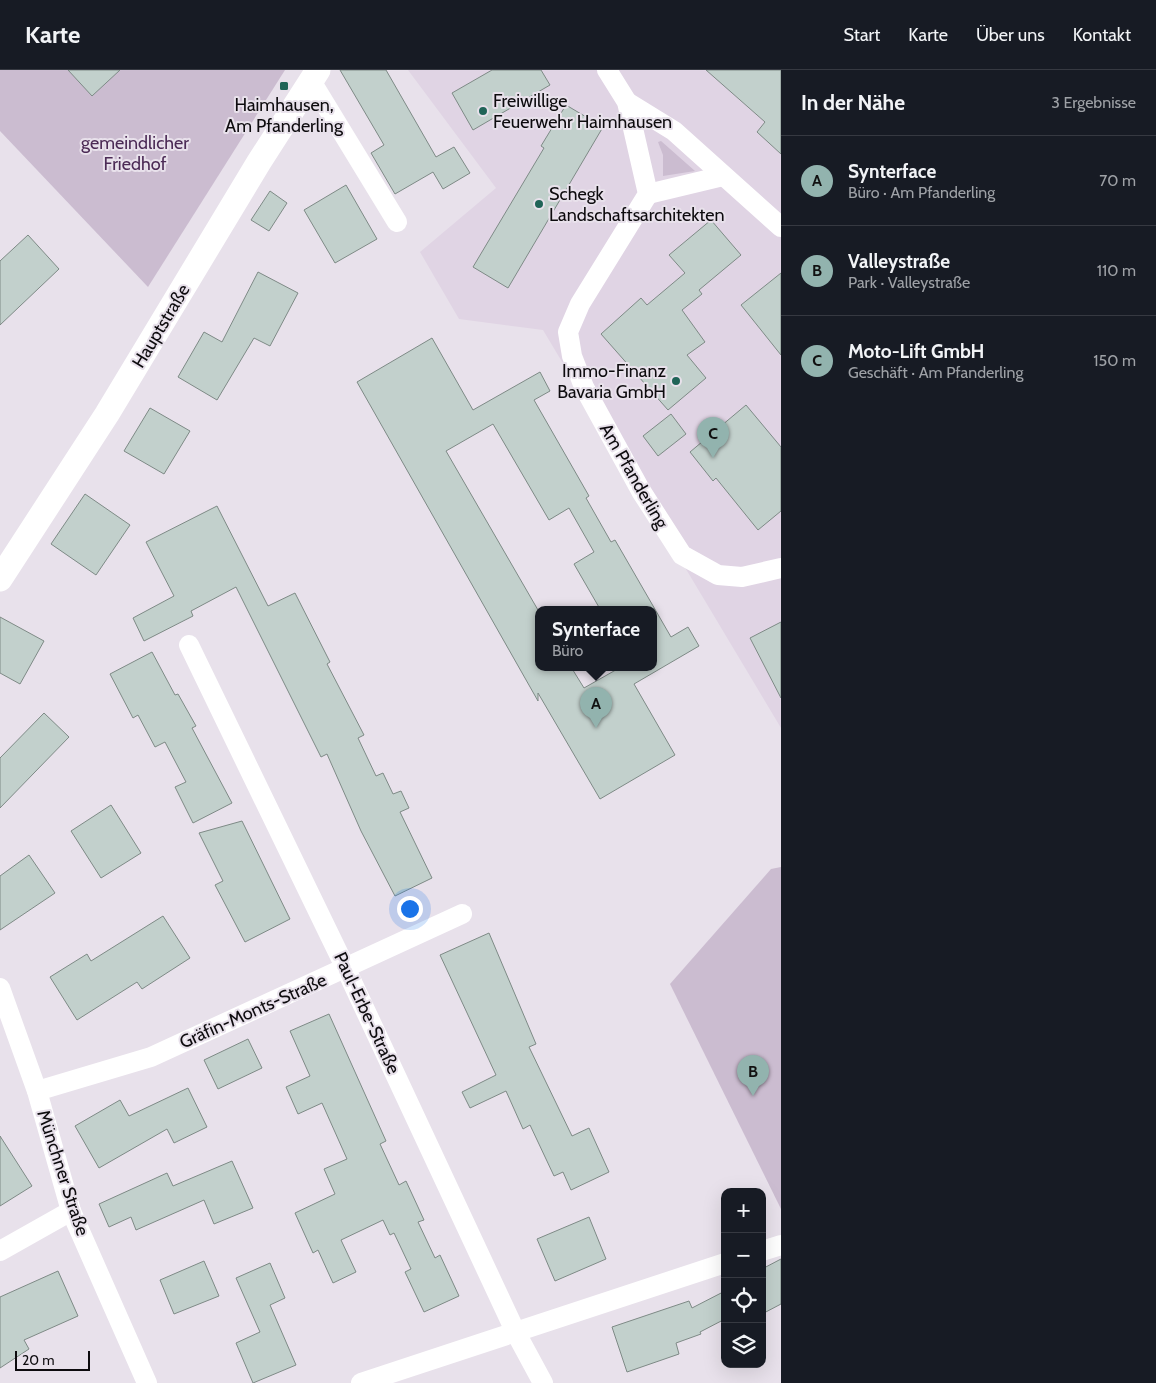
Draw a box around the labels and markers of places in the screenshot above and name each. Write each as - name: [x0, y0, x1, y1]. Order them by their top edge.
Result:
- marker: Haimhausen, Am Pfanderling: [278, 80, 290, 92]
- place label: Freiwillige Feuerwehr Haimhausen: [493, 90, 672, 133]
- place label: Haimhausen, Am Pfanderling: [225, 94, 344, 137]
- marker: Freiwillige Feuerwehr Haimhausen: [477, 105, 489, 117]
- place label: Schegk Landschaftsarchitekten: [549, 183, 725, 226]
- marker: Schegk Landschaftsarchitekten: [533, 198, 545, 210]
- place label: Immo-Finanz Bavaria GmbH: [557, 360, 667, 403]
- marker: Immo-Finanz Bavaria GmbH: [670, 375, 682, 387]
- pin: C: [697, 417, 729, 458]
- pin: A: [580, 687, 612, 728]
- pin: B: [737, 1055, 769, 1096]

